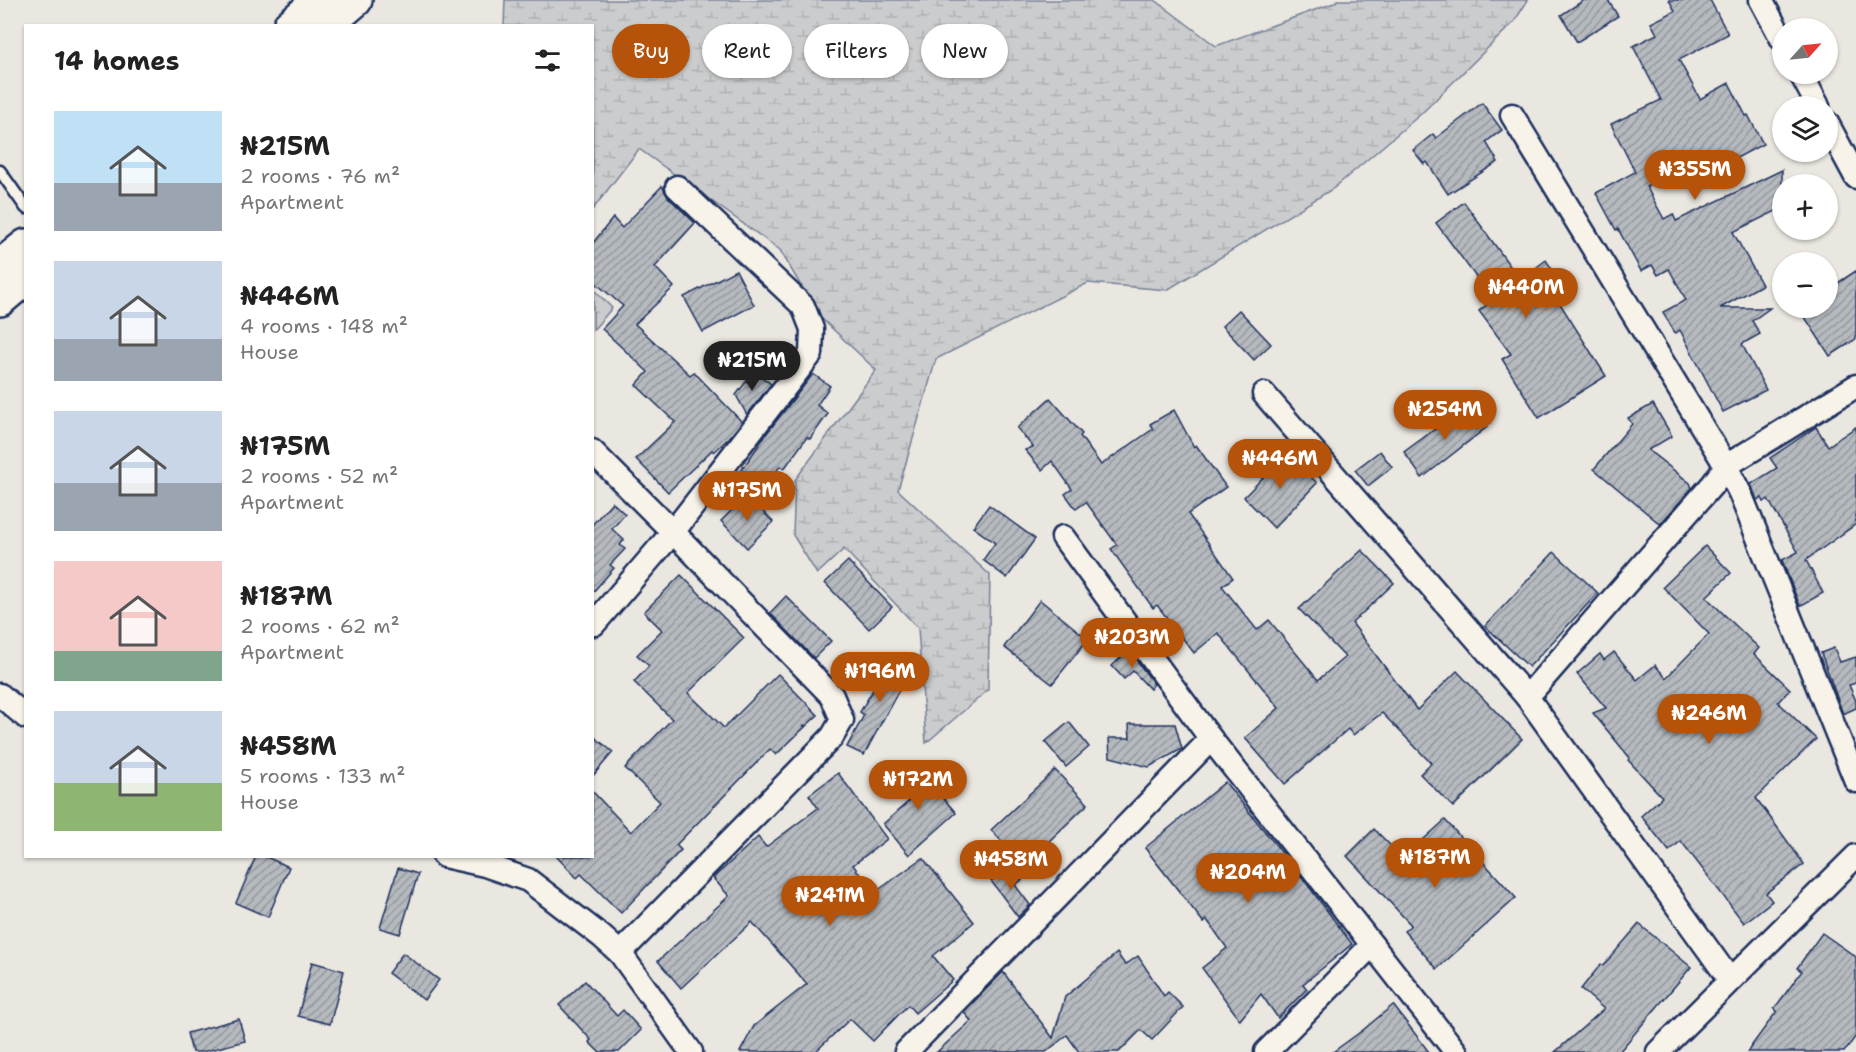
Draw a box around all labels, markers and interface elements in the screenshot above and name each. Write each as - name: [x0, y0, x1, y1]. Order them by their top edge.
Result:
- north arrow: [1772, 18, 1838, 84]
- map controls: [1772, 18, 1838, 318]
- chip: Buy: [612, 24, 690, 78]
- chip: Rent: [702, 24, 792, 78]
- chip: Filters: [804, 24, 909, 78]
- chip: New: [921, 24, 1008, 78]
- text: 14 homes: [54, 43, 180, 78]
- icon: filters: [531, 44, 564, 77]
- button: layers: [1772, 96, 1838, 162]
- text: ₦215M: [240, 128, 330, 163]
- icon: home: [102, 135, 174, 207]
- pin: ₦355M: [1653, 150, 1737, 201]
- text: ₦355M: [1658, 156, 1732, 182]
- text: 2 rooms · 76 m²: [240, 163, 400, 189]
- button: +: [1772, 174, 1838, 240]
- text: Apartment: [240, 189, 344, 215]
- button: −: [1772, 252, 1838, 318]
- pin: ₦440M: [1484, 268, 1568, 319]
- text: ₦440M: [1488, 274, 1564, 300]
- text: ₦446M: [240, 278, 339, 313]
- icon: home: [102, 285, 174, 357]
- text: 4 rooms · 148 m²: [240, 313, 408, 339]
- text: House: [240, 339, 299, 365]
- pin: ₦215M: [710, 341, 794, 392]
- text: ₦215M: [717, 347, 787, 373]
- pin: ₦254M: [1403, 390, 1487, 441]
- text: ₦254M: [1408, 396, 1482, 422]
- text: ₦175M: [240, 428, 330, 463]
- icon: home: [102, 435, 174, 507]
- pin: ₦446M: [1238, 439, 1322, 490]
- text: ₦446M: [1242, 445, 1318, 471]
- text: 2 rooms · 52 m²: [240, 463, 398, 489]
- pin: ₦175M: [705, 471, 789, 522]
- text: ₦175M: [712, 477, 782, 503]
- text: Apartment: [240, 489, 344, 515]
- text: ₦187M: [240, 578, 333, 613]
- icon: home: [102, 585, 174, 657]
- text: 2 rooms · 62 m²: [240, 613, 400, 639]
- pin: ₦203M: [1090, 618, 1174, 669]
- text: ₦203M: [1094, 624, 1170, 650]
- text: Apartment: [240, 639, 344, 665]
- pin: ₦196M: [838, 652, 922, 703]
- text: ₦196M: [844, 658, 916, 684]
- pin: ₦246M: [1667, 694, 1751, 745]
- text: ₦246M: [1671, 700, 1747, 726]
- text: ₦458M: [240, 728, 337, 763]
- icon: home: [102, 735, 174, 807]
- pin: ₦172M: [876, 760, 960, 811]
- text: 5 rooms · 133 m²: [240, 763, 405, 789]
- text: ₦172M: [883, 766, 953, 792]
- text: House: [240, 789, 299, 815]
- pin: ₦187M: [1393, 838, 1477, 889]
- pin: ₦458M: [969, 840, 1053, 891]
- text: ₦187M: [1399, 844, 1471, 870]
- text: ₦458M: [974, 846, 1048, 872]
- pin: ₦204M: [1206, 853, 1290, 904]
- text: ₦204M: [1210, 859, 1286, 885]
- pin: ₦241M: [788, 876, 872, 927]
- text: ₦241M: [795, 882, 865, 908]

